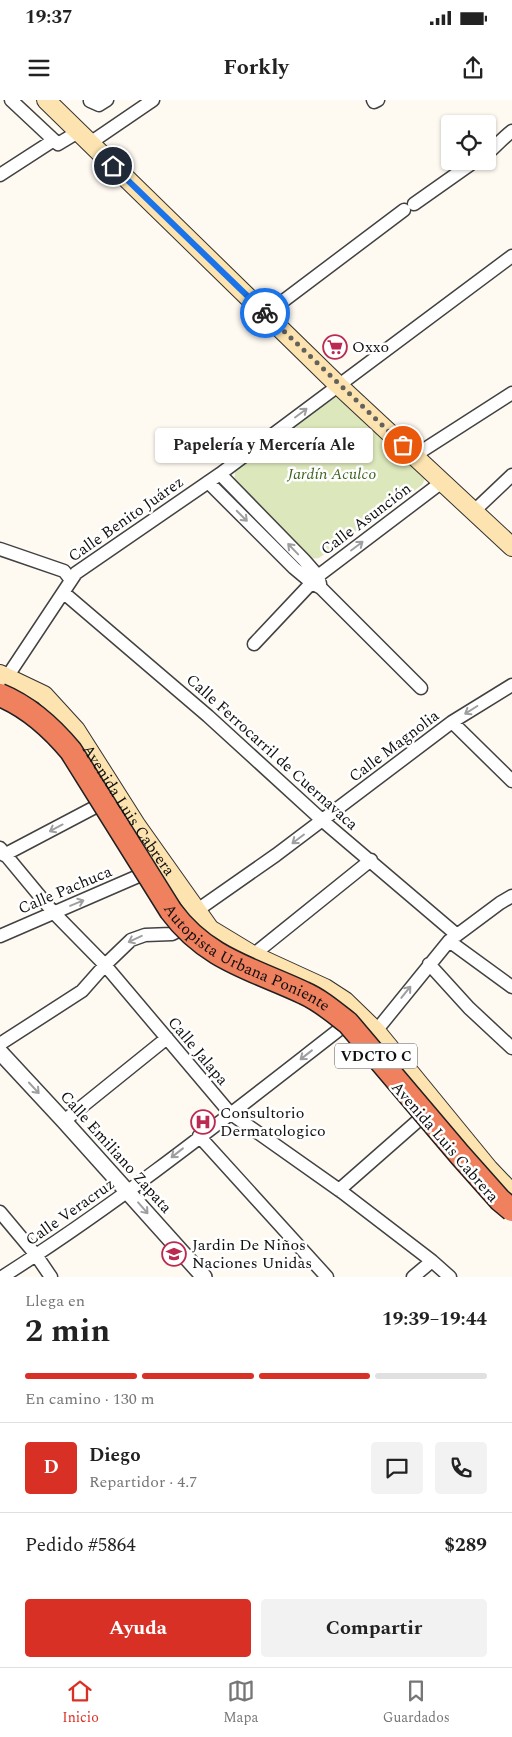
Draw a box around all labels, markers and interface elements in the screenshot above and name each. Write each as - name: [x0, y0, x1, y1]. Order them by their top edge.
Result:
- text: 19:37: [25, 3, 73, 32]
- text: Forkly: [223, 51, 289, 84]
- icon: menu: [25, 54, 53, 82]
- icon: share: [459, 54, 487, 82]
- map controls: [441, 115, 496, 170]
- button: locate: [441, 115, 496, 170]
- pin: [92, 145, 134, 187]
- icon: home: [99, 152, 127, 180]
- courier: [240, 288, 290, 338]
- icon: bike: [251, 299, 279, 327]
- supermarket icon: Oxxo: [322, 334, 348, 360]
- place label: Oxxo: [352, 335, 389, 359]
- one-way arrow: [294, 408, 308, 418]
- pin: [382, 424, 424, 466]
- callout: Papelería y Mercería Ale: [155, 428, 373, 462]
- icon: bag: [389, 431, 417, 459]
- text: Papelería y Mercería Ale: [173, 433, 355, 457]
- park label: Jardín Aculco: [287, 462, 376, 486]
- street label: Calle Benito Juárez: [63, 470, 189, 568]
- street label: Calle Asunción: [316, 477, 416, 561]
- one-way arrow: [236, 510, 249, 522]
- one-way arrow: [350, 541, 363, 552]
- one-way arrow: [287, 543, 299, 555]
- street label: Calle Ferrocarril de Cuernavaca: [181, 668, 364, 836]
- street label: Calle Magnolia: [344, 704, 444, 788]
- one-way arrow: [464, 706, 478, 716]
- street label: Avenida Luis Cabrera: [76, 740, 181, 881]
- one-way arrow: [48, 823, 63, 833]
- one-way arrow: [291, 834, 305, 844]
- street label: Calle Pachuca: [14, 859, 116, 921]
- one-way arrow: [69, 897, 84, 907]
- street label: Autopista Urbana Poniente: [157, 899, 335, 1017]
- one-way arrow: [128, 935, 143, 945]
- one-way arrow: [401, 986, 412, 999]
- street label: Calle Jalapa: [162, 1011, 234, 1091]
- road number: VDCTO C: [335, 1044, 417, 1068]
- one-way arrow: [300, 1049, 313, 1060]
- street label: Avenida Luis Cabrera: [386, 1076, 505, 1208]
- one-way arrow: [27, 1082, 40, 1094]
- street label: Calle Emiliano Zapata: [54, 1085, 178, 1219]
- place label: Consultorio Dermatologico: [220, 1101, 326, 1143]
- hospital icon: Consultorio Dermatologico: [190, 1109, 216, 1135]
- one-way arrow: [171, 1148, 184, 1159]
- street label: Calle Veracruz: [20, 1172, 120, 1252]
- one-way arrow: [137, 1201, 149, 1214]
- place label: Jardin De Niños Naciones Unidas: [192, 1233, 312, 1275]
- school or university icon: Jardin De Niños Naciones Unidas: [161, 1241, 187, 1267]
- text: Llega en: [25, 1289, 85, 1313]
- text: 19:39–19:44: [382, 1305, 487, 1334]
- text: 2 min: [25, 1307, 110, 1356]
- text: En camino · 130 m: [25, 1387, 155, 1411]
- text: Diego: [89, 1441, 141, 1470]
- button: chat: [371, 1442, 423, 1494]
- button: phone: [435, 1442, 487, 1494]
- text: D: [43, 1453, 59, 1482]
- text: Repartidor · 4.7: [89, 1470, 197, 1494]
- text: Pedido #5864: [25, 1531, 136, 1560]
- text: $289: [444, 1531, 487, 1560]
- button: Ayuda: [25, 1599, 251, 1657]
- button: Compartir: [261, 1599, 487, 1657]
- tab: Inicio: [62, 1677, 99, 1728]
- tab: Mapa: [223, 1677, 258, 1728]
- tab: Guardados: [383, 1677, 450, 1728]

